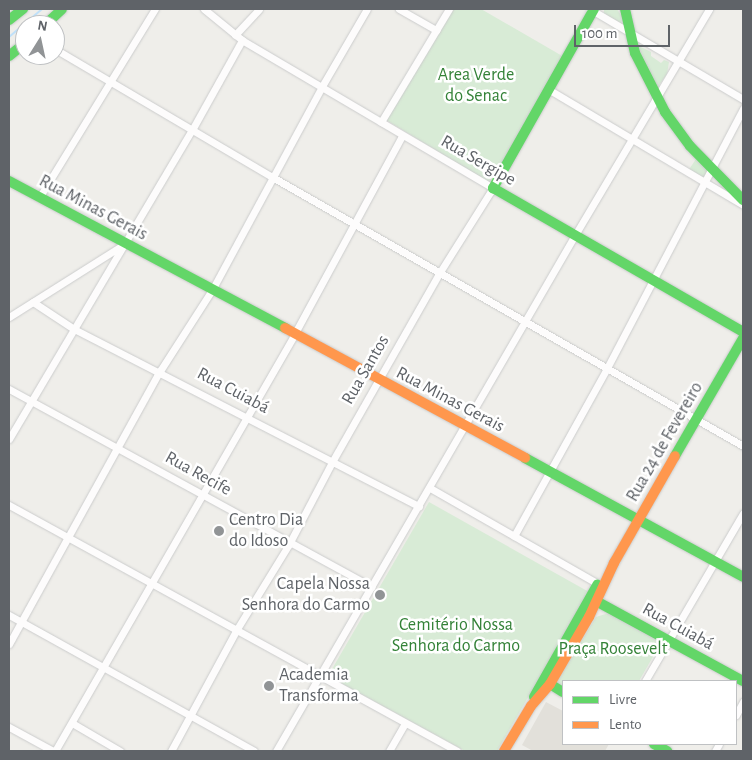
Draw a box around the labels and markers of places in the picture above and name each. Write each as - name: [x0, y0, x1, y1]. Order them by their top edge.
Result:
- place label: Centro Dia do Idoso: [229, 510, 303, 552]
- marker: Centro Dia do Idoso: [213, 525, 225, 537]
- place label: Capela Nossa Senhora do Carmo: [242, 574, 370, 616]
- marker: Capela Nossa Senhora do Carmo: [374, 589, 386, 601]
- place label: Academia Transforma: [279, 665, 359, 708]
- marker: Academia Transforma: [263, 680, 275, 692]

